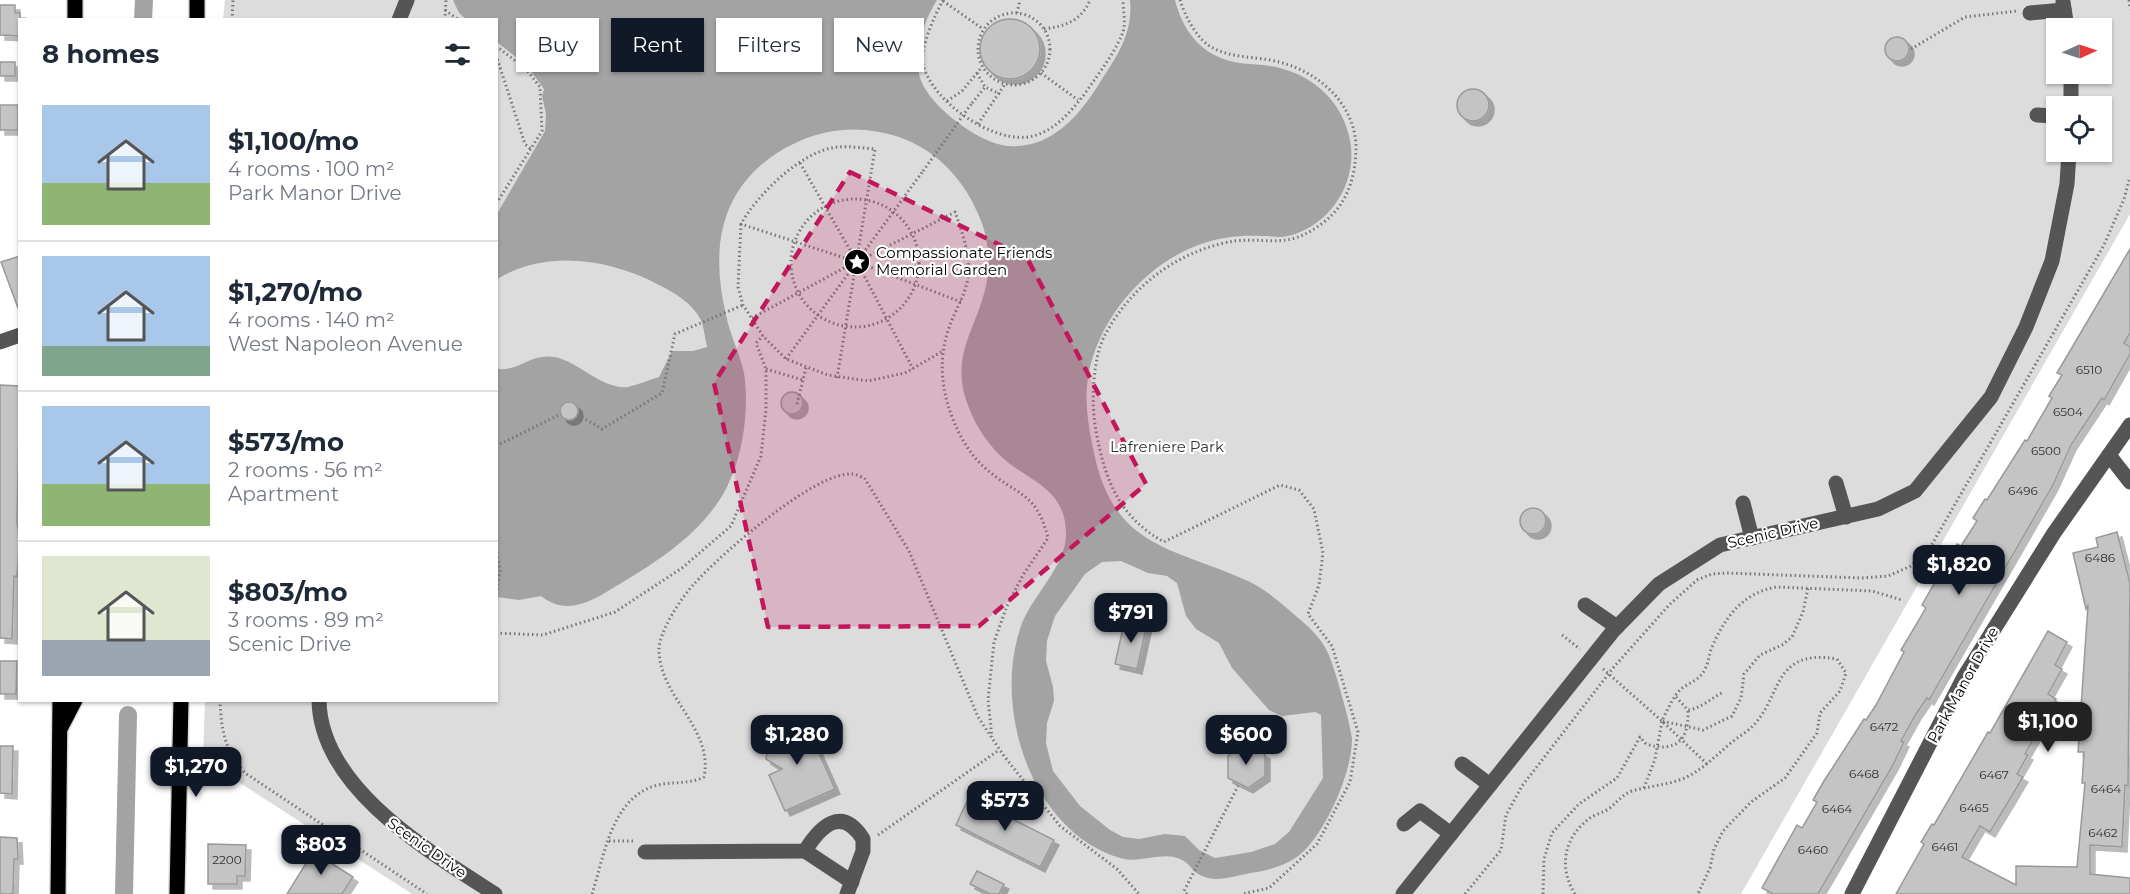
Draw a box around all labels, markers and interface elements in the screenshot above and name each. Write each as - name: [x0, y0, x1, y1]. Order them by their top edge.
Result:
- chip: Buy: [516, 18, 599, 72]
- chip: Rent: [611, 18, 704, 72]
- chip: Filters: [716, 18, 822, 72]
- chip: New: [834, 18, 924, 72]
- north arrow: [2046, 18, 2112, 84]
- map controls: [2046, 18, 2112, 162]
- text: 8 homes: [42, 38, 159, 70]
- icon: filters: [441, 38, 474, 71]
- button: locate: [2046, 96, 2112, 162]
- text: $1,100/mo: [228, 125, 359, 157]
- icon: home: [90, 129, 162, 201]
- text: 4 rooms · 100 m²: [228, 157, 395, 181]
- text: Park Manor Drive: [228, 181, 402, 205]
- place label: Compassionate Friends Memorial Garden: [876, 243, 1052, 279]
- place icon: Compassionate Friends Memorial Garden: [842, 247, 872, 277]
- text: $1,270/mo: [228, 276, 363, 308]
- icon: home: [90, 280, 162, 352]
- text: 4 rooms · 140 m²: [228, 308, 395, 332]
- text: West Napoleon Avenue: [228, 332, 463, 356]
- house number: 6510: [2076, 362, 2102, 377]
- house number: 6504: [2053, 404, 2083, 419]
- text: $573/mo: [228, 426, 344, 458]
- icon: home: [90, 430, 162, 502]
- park label: Lafreniere Park: [1110, 437, 1224, 456]
- house number: 6500: [2031, 443, 2061, 458]
- text: 2 rooms · 56 m²: [228, 458, 383, 482]
- text: Apartment: [228, 482, 339, 506]
- house number: 6496: [2008, 483, 2038, 498]
- street label: Scenic Drive: [1726, 513, 1820, 552]
- pin: $1,820: [1910, 545, 2008, 596]
- house number: 6486: [2085, 550, 2115, 565]
- text: $1,820: [1927, 552, 1991, 576]
- text: $803/mo: [228, 576, 347, 608]
- icon: home: [90, 580, 162, 652]
- pin: $791: [1095, 593, 1167, 644]
- text: $791: [1108, 600, 1154, 624]
- text: 3 rooms · 89 m²: [228, 608, 384, 632]
- street label: Park Manor Drive: [1923, 623, 2002, 746]
- text: Scenic Drive: [228, 632, 351, 656]
- pin: $1,100: [1999, 702, 2097, 753]
- text: $1,100: [2018, 709, 2078, 733]
- pin: $1,280: [748, 715, 846, 766]
- pin: $600: [1210, 715, 1282, 766]
- house number: 6472: [1870, 719, 1898, 734]
- text: $1,280: [765, 722, 829, 746]
- text: $600: [1220, 722, 1272, 746]
- pin: $1,270: [147, 747, 245, 798]
- text: $1,270: [164, 754, 228, 778]
- house number: 6468: [1849, 766, 1879, 781]
- house number: 6467: [1979, 767, 2009, 782]
- pin: $573: [969, 781, 1041, 832]
- house number: 6464: [2091, 781, 2121, 796]
- text: $573: [981, 788, 1029, 812]
- house number: 6465: [1959, 800, 1989, 815]
- house number: 6464: [1822, 801, 1852, 816]
- street label: Scenic Drive: [384, 813, 471, 882]
- pin: $803: [285, 825, 357, 876]
- house number: 6462: [2088, 825, 2118, 840]
- text: $803: [295, 832, 347, 856]
- house number: 6461: [1932, 839, 1958, 854]
- house number: 6460: [1798, 842, 1828, 857]
- house number: 2200: [212, 852, 242, 867]

